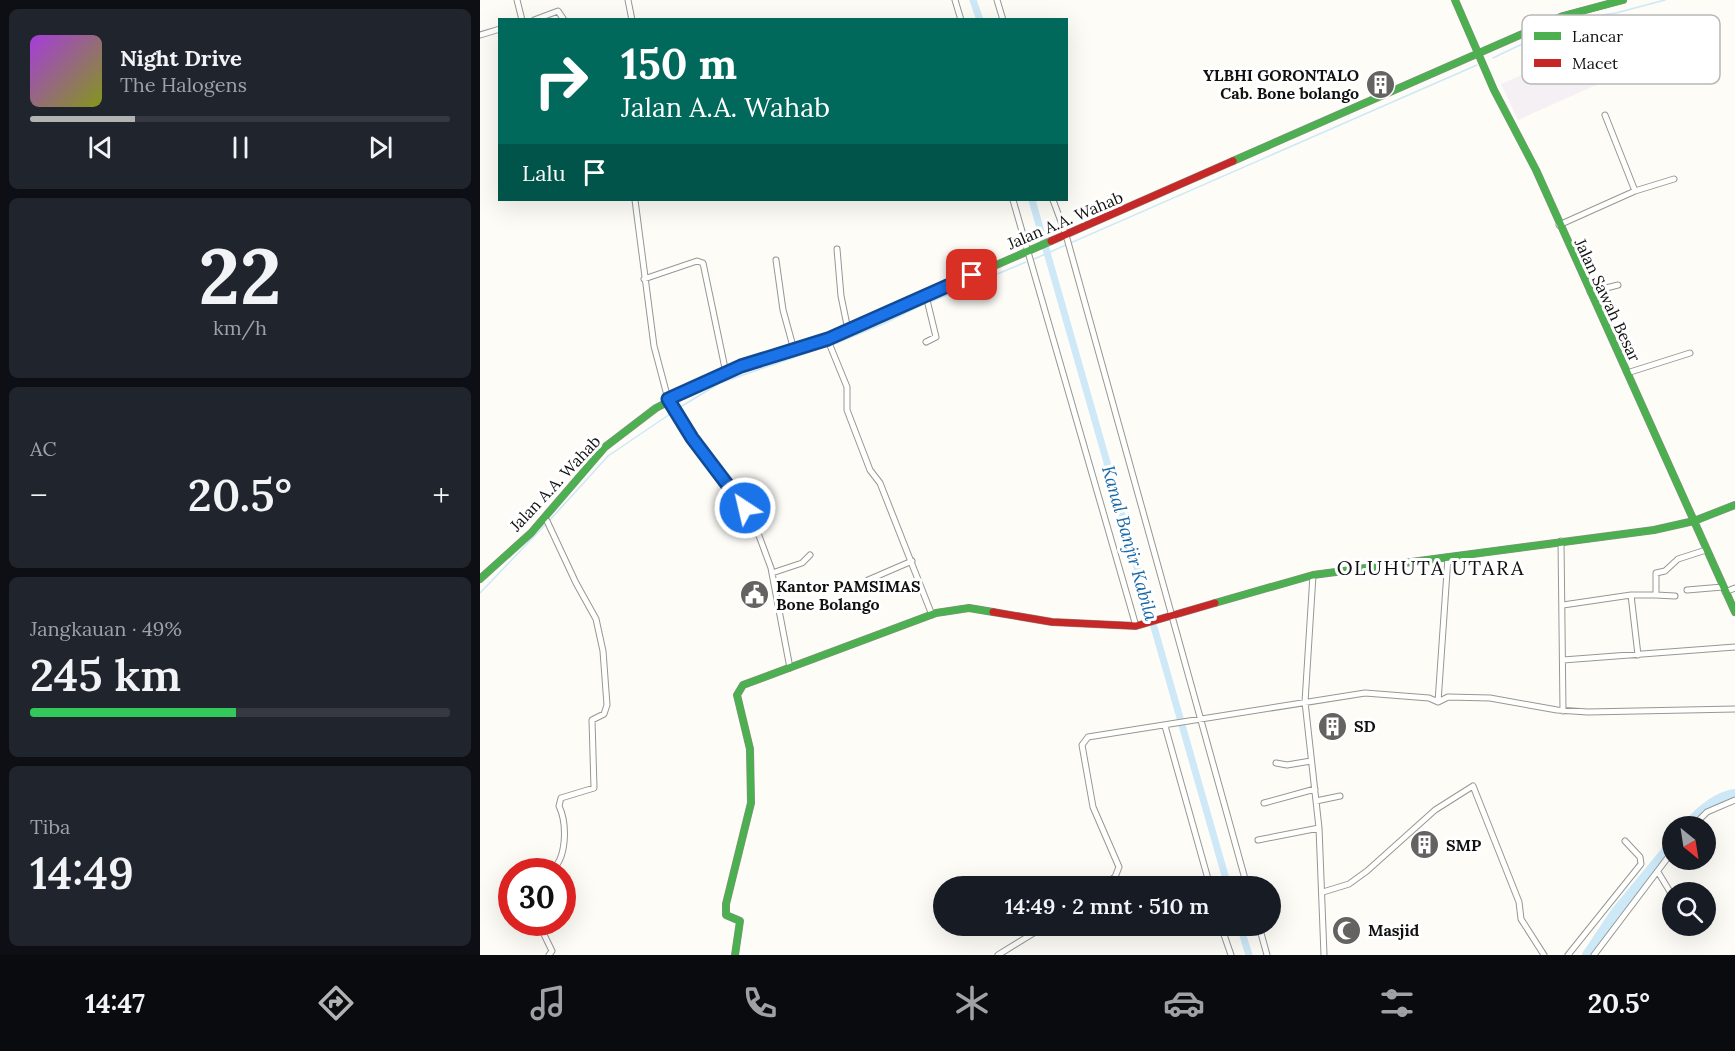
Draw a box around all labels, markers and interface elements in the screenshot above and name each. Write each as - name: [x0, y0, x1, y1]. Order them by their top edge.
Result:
- legend: [1522, 15, 1720, 84]
- text: Lancar: [1572, 26, 1623, 46]
- text: 150 m: [621, 37, 737, 91]
- icon: right: [522, 42, 600, 120]
- text: Night Drive: [120, 44, 242, 72]
- text: Macet: [1572, 53, 1619, 73]
- place label: YLBHI GORONTALO Cab. Bone bolango: [1203, 65, 1359, 103]
- building icon: YLBHI GORONTALO Cab. Bone bolango: [1364, 68, 1396, 100]
- text: The Halogens: [120, 72, 247, 97]
- text: Jalan A.A. Wahab: [621, 90, 830, 124]
- icon: previous: [84, 131, 117, 164]
- icon: pause: [224, 131, 257, 164]
- icon: next: [364, 131, 397, 164]
- icon: arrive: [578, 156, 611, 189]
- text: Lalu: [522, 159, 566, 187]
- street label: Jalan A.A. Wahab: [1003, 187, 1126, 254]
- text: 22: [198, 226, 282, 325]
- street label: Jalan Sawah Besar: [1570, 234, 1645, 365]
- pin: [946, 249, 997, 300]
- icon: arrive: [955, 258, 988, 291]
- text: km/h: [213, 315, 267, 340]
- street label: Jalan A.A. Wahab: [505, 431, 605, 536]
- text: AC: [30, 436, 56, 461]
- water label: Kanal Banjir Kabila: [1097, 463, 1163, 623]
- text: 20.5°: [188, 466, 292, 523]
- text: −: [30, 474, 48, 516]
- text: +: [433, 474, 450, 516]
- position arrow: [713, 476, 777, 540]
- district label: OLUHUTA UTARA: [1337, 555, 1525, 580]
- place label: Kantor PAMSIMAS Bone Bolango: [776, 576, 921, 614]
- public building icon: Kantor PAMSIMAS Bone Bolango: [739, 579, 771, 611]
- text: Jangkauan · 49%: [30, 616, 182, 641]
- text: 245 km: [30, 646, 181, 703]
- building icon: SD: [1317, 710, 1349, 742]
- place label: SD: [1354, 716, 1376, 736]
- text: Tiba: [30, 814, 70, 839]
- north arrow: [1662, 816, 1716, 870]
- map controls: [1662, 816, 1716, 936]
- building icon: SMP: [1409, 829, 1441, 861]
- place label: SMP: [1446, 835, 1481, 855]
- text: 14:49: [30, 844, 134, 901]
- speed limit sign: 30: [498, 858, 576, 936]
- button: search: [1662, 882, 1716, 936]
- text: 14:49 · 2 mnt · 510 m: [1005, 892, 1209, 920]
- mosque icon: Masjid: [1331, 914, 1363, 946]
- place label: Masjid: [1368, 920, 1420, 940]
- icon: directions: [315, 982, 357, 1024]
- icon: music: [527, 982, 569, 1024]
- icon: phone: [739, 982, 781, 1024]
- icon: climate: [951, 982, 993, 1024]
- icon: car: [1163, 982, 1205, 1024]
- icon: filters: [1376, 982, 1418, 1024]
- text: 14:47: [85, 986, 145, 1020]
- text: 20.5°: [1588, 986, 1650, 1020]

